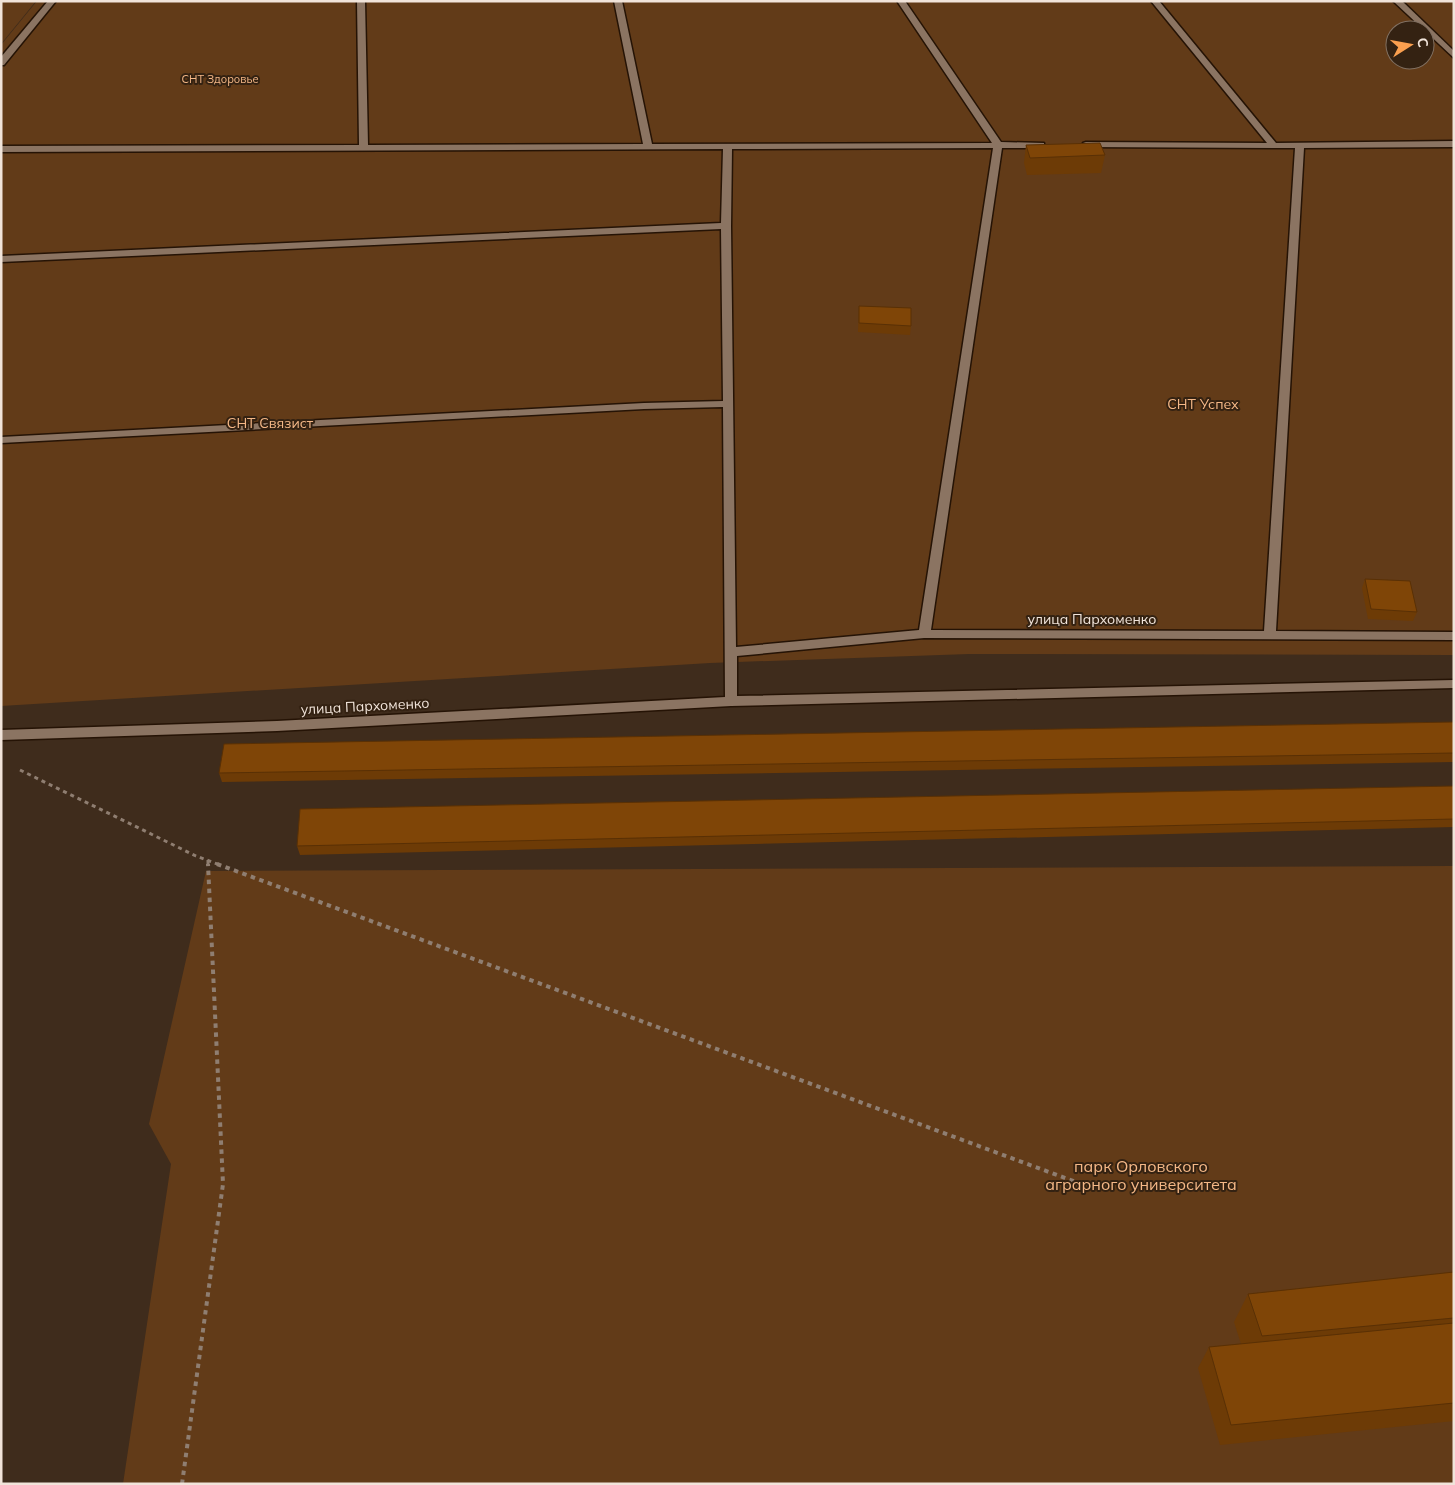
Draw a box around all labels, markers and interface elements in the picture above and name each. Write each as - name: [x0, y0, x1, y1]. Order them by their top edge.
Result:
- north arrow: [1385, 20, 1435, 70]
- text: С: [1413, 36, 1433, 49]
- park label: СНТ Здоровье: [181, 72, 259, 86]
- park label: СНТ Успех: [1167, 395, 1239, 413]
- park label: СНТ Связист: [227, 414, 314, 432]
- street label: улица Пархоменко: [1028, 610, 1156, 628]
- street label: улица Пархоменко: [300, 694, 430, 718]
- park label: парк Орловского аграрного университета: [1045, 1156, 1237, 1194]

